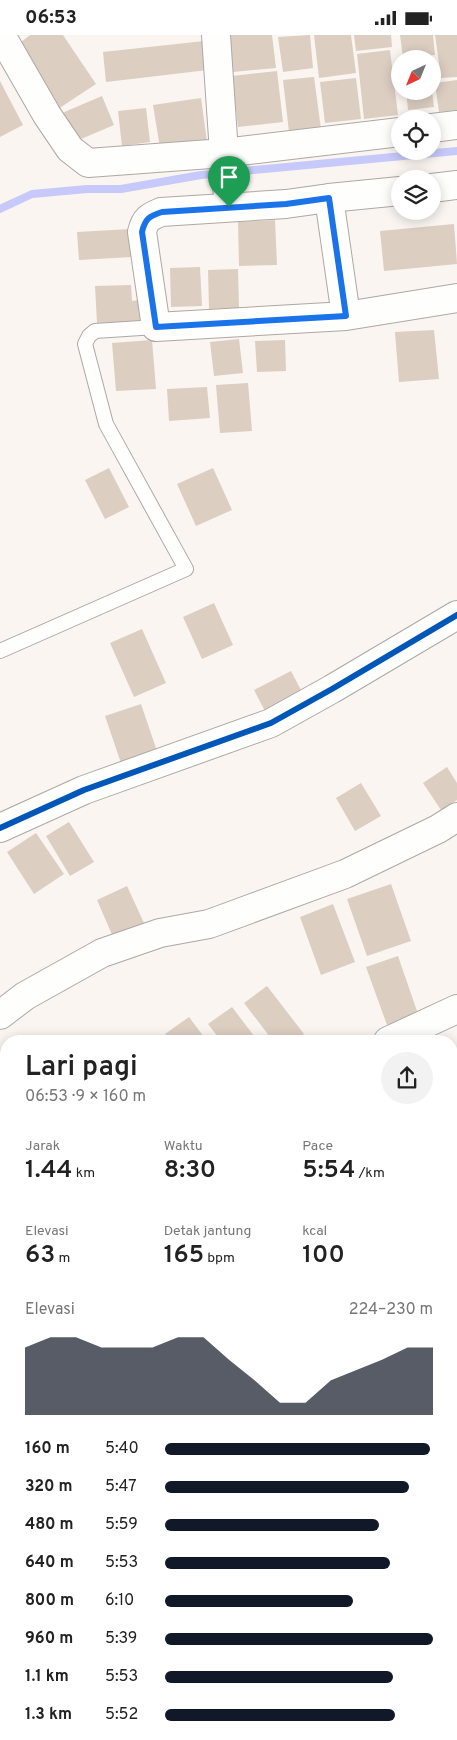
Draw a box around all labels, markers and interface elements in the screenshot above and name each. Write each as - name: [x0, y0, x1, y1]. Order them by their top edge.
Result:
- text: 06:53: [25, 6, 77, 30]
- north arrow: [391, 50, 441, 100]
- map controls: [391, 50, 441, 220]
- button: locate: [391, 110, 441, 160]
- pin: [208, 156, 250, 207]
- icon: arrive: [215, 163, 243, 191]
- button: layers: [391, 170, 441, 220]
- text: Lari pagi: [25, 1050, 138, 1086]
- button: share: [381, 1052, 433, 1104]
- text: 06:53 · 9 × 160 m: [25, 1087, 146, 1107]
- text: Jarak: [25, 1138, 60, 1155]
- text: Waktu: [164, 1138, 203, 1155]
- text: Pace: [302, 1138, 333, 1155]
- text: 1.44: [25, 1155, 73, 1187]
- text: 8:30: [164, 1155, 216, 1187]
- text: 5:54: [302, 1155, 355, 1187]
- text: km: [73, 1165, 95, 1182]
- text: /km: [355, 1165, 385, 1182]
- text: Elevasi: [25, 1223, 69, 1240]
- text: Detak jantung: [164, 1223, 251, 1240]
- text: kcal: [302, 1223, 327, 1240]
- text: 63: [25, 1240, 55, 1272]
- text: 165: [164, 1240, 204, 1272]
- text: 100: [302, 1240, 345, 1272]
- text: m: [55, 1250, 70, 1267]
- text: bpm: [204, 1250, 235, 1267]
- text: Elevasi: [25, 1300, 75, 1320]
- text: 224–230 m: [349, 1300, 433, 1320]
- text: 160 m: [25, 1439, 70, 1459]
- text: 5:40: [105, 1439, 139, 1459]
- text: 320 m: [25, 1477, 73, 1497]
- text: 5:47: [105, 1477, 137, 1497]
- text: 480 m: [25, 1515, 74, 1535]
- text: 5:59: [105, 1515, 138, 1535]
- text: 640 m: [25, 1553, 74, 1573]
- text: 5:53: [105, 1553, 138, 1573]
- text: 800 m: [25, 1591, 74, 1611]
- text: 6:10: [105, 1591, 134, 1611]
- text: 960 m: [25, 1629, 73, 1649]
- text: 5:39: [105, 1629, 137, 1649]
- text: 1.1 km: [25, 1667, 69, 1687]
- text: 5:53: [105, 1667, 138, 1687]
- text: 1.3 km: [25, 1705, 72, 1725]
- text: 5:52: [105, 1705, 138, 1725]

